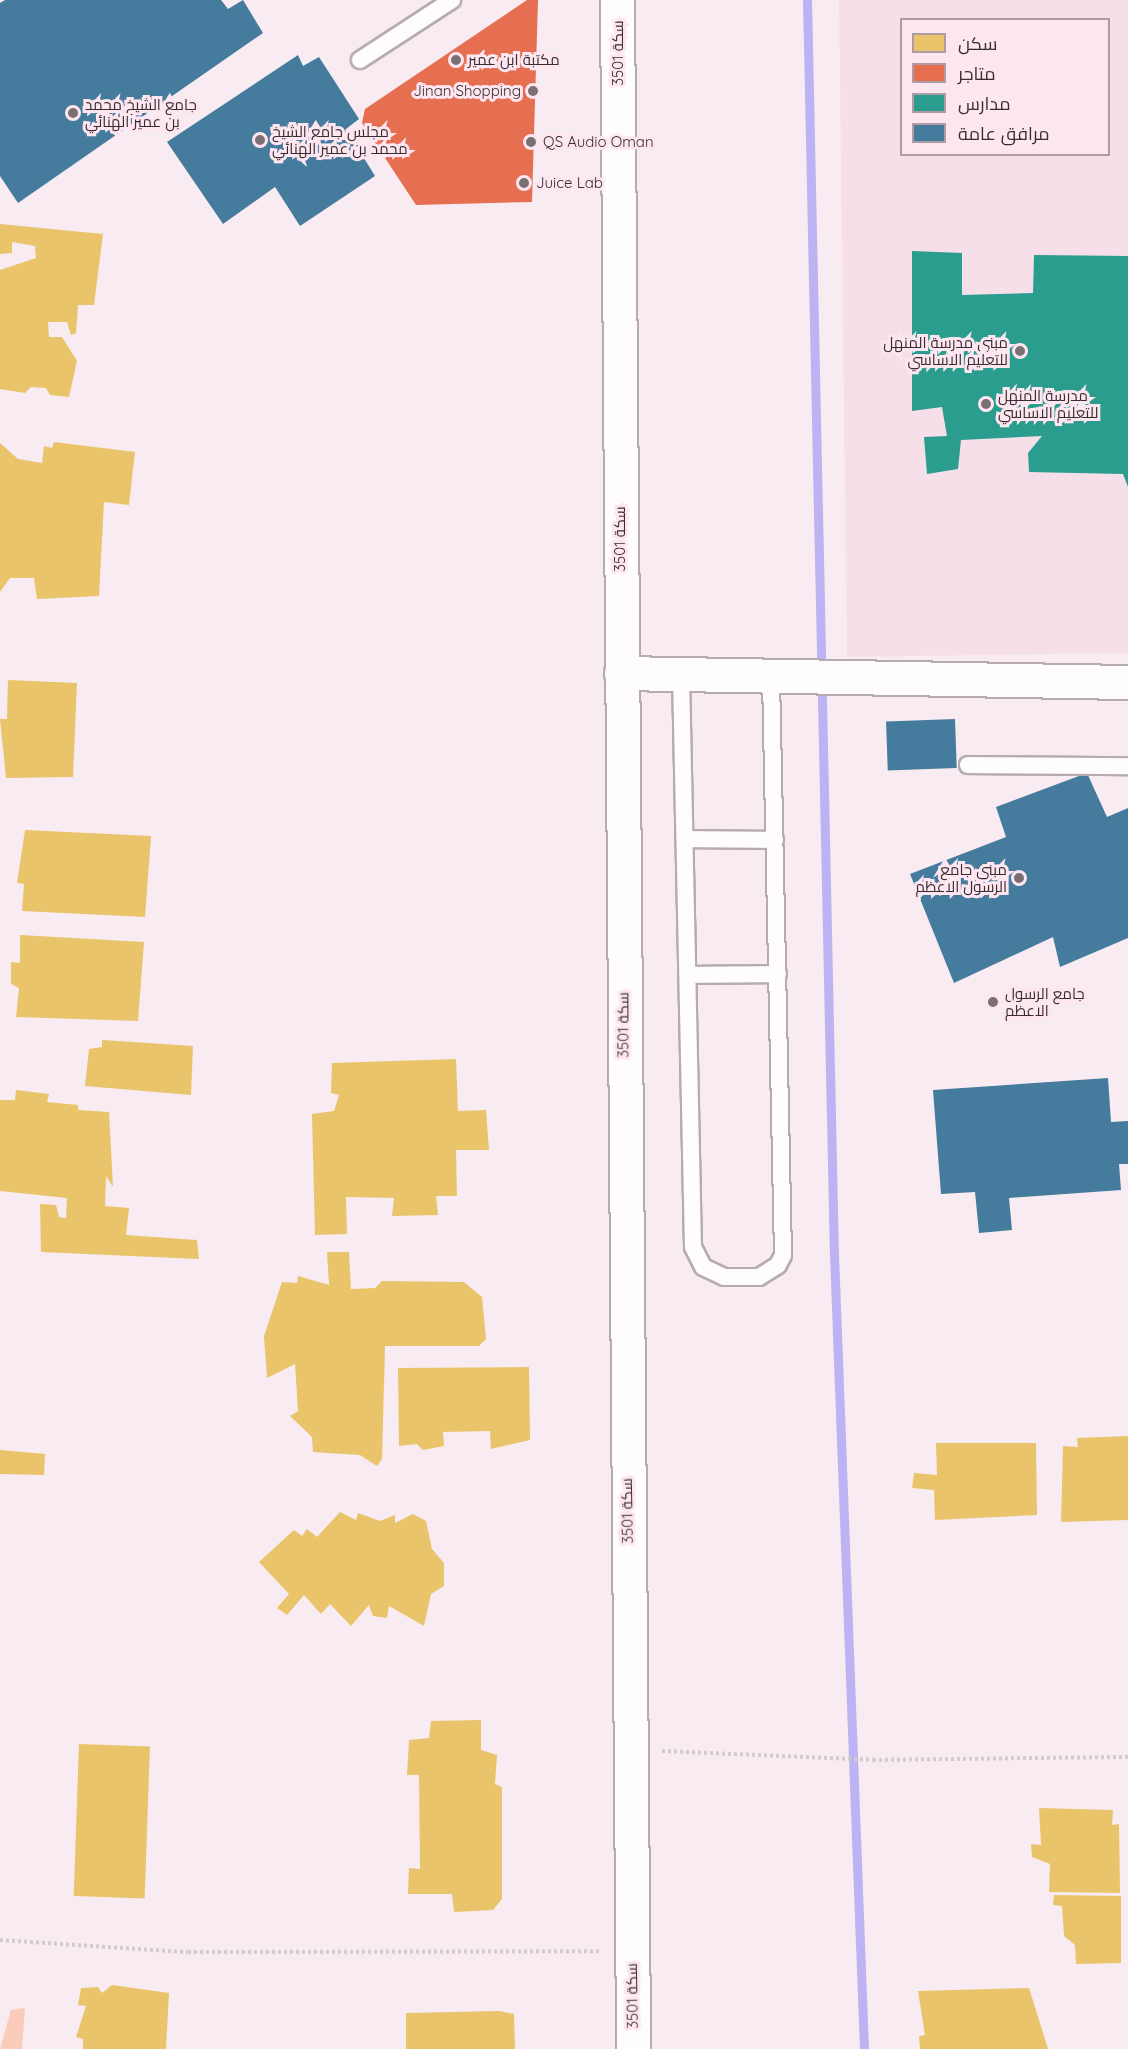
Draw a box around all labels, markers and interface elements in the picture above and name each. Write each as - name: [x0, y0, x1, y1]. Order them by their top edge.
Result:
- legend: [900, 18, 1110, 156]
- street label: سكة 3501: [609, 20, 627, 86]
- text: سكن: [958, 32, 997, 55]
- place label: مكتبة ابن عمير: [468, 51, 560, 69]
- marker: مكتبة ابن عمير: [449, 53, 463, 67]
- text: متاجر: [958, 62, 996, 85]
- place label: Jinan Shopping: [413, 82, 521, 100]
- marker: Jinan Shopping: [526, 84, 540, 98]
- text: مدارس: [958, 92, 1011, 115]
- place label: جامع الشيخ محمد بن عمير الهنائي: [85, 95, 197, 130]
- marker: جامع الشيخ محمد بن عمير الهنائي: [66, 106, 80, 120]
- place label: مجلس جامع الشيخ محمد بن عمير الهنائي: [272, 122, 408, 157]
- text: مرافق عامة: [958, 122, 1050, 145]
- marker: مجلس جامع الشيخ محمد بن عمير الهنائي: [253, 133, 267, 147]
- place label: QS Audio Oman: [543, 133, 654, 151]
- marker: QS Audio Oman: [524, 135, 538, 149]
- place label: Juice Lab: [536, 174, 603, 192]
- marker: Juice Lab: [517, 176, 531, 190]
- place label: مبنى مدرسة المنهل للتعليم الاساسي: [883, 333, 1008, 368]
- marker: مبنى مدرسة المنهل للتعليم الاساسي: [1013, 344, 1027, 358]
- place label: مدرسة المنهل للتعليم الاساسي: [998, 386, 1098, 421]
- marker: مدرسة المنهل للتعليم الاساسي: [979, 397, 993, 411]
- street label: سكة 3501: [611, 506, 629, 572]
- place label: مبنى جامع الرسول الاعظم: [915, 860, 1007, 895]
- marker: مبنى جامع الرسول الاعظم: [1012, 871, 1026, 885]
- place label: جامع الرسول الاعظم: [1005, 984, 1085, 1019]
- street label: سكة 3501: [614, 992, 632, 1058]
- marker: جامع الرسول الاعظم: [986, 995, 1000, 1009]
- street label: سكة 3501: [617, 1478, 637, 1544]
- street label: سكة 3501: [622, 1963, 642, 2029]

